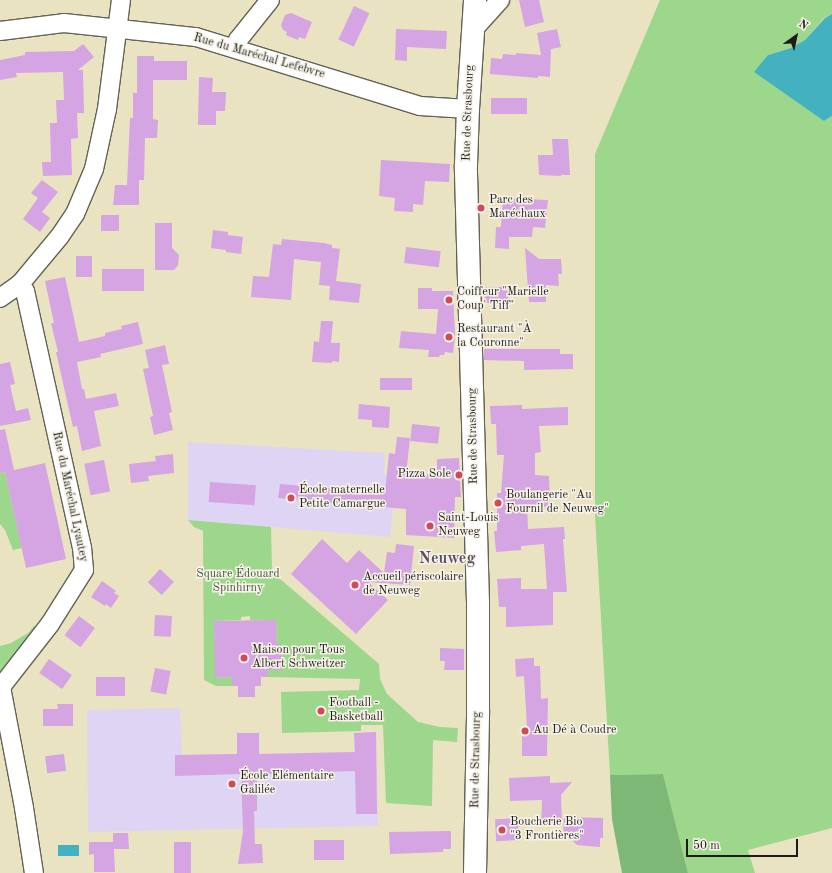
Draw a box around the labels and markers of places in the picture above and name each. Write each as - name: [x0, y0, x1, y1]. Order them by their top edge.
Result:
- place label: Parc des Maréchaux: [489, 194, 546, 222]
- marker: Parc des Maréchaux: [476, 203, 486, 213]
- place label: Coiffeur "Marielle Coup' Tiff": [457, 286, 549, 314]
- marker: Coiffeur "Marielle Coup' Tiff": [444, 295, 454, 305]
- place label: Restaurant "À la Couronne": [457, 323, 532, 351]
- marker: Restaurant "À la Couronne": [444, 332, 454, 342]
- place label: Pizza Sole: [398, 468, 451, 482]
- marker: Pizza Sole: [454, 470, 464, 480]
- place label: École maternelle Petite Camargue: [299, 484, 385, 512]
- place label: Boulangerie "Au Fournil de Neuweg": [506, 489, 609, 517]
- marker: École maternelle Petite Camargue: [286, 493, 296, 503]
- marker: Boulangerie "Au Fournil de Neuweg": [493, 498, 503, 508]
- place label: Saint-Louis Neuweg: [438, 512, 499, 540]
- marker: Saint-Louis Neuweg: [425, 521, 435, 531]
- place label: Accueil périscolaire de Neuweg: [363, 571, 464, 599]
- marker: Accueil périscolaire de Neuweg: [350, 580, 360, 590]
- place label: Maison pour Tous Albert Schweitzer: [252, 644, 345, 672]
- marker: Maison pour Tous Albert Schweitzer: [239, 653, 249, 663]
- place label: Football - Basketball: [329, 697, 383, 725]
- marker: Football - Basketball: [316, 706, 326, 716]
- place label: Au Dé à Coudre: [533, 724, 617, 738]
- marker: Au Dé à Coudre: [520, 726, 530, 736]
- place label: École Elémentaire Galilée: [240, 770, 334, 798]
- marker: École Elémentaire Galilée: [227, 779, 237, 789]
- place label: Boucherie Bio "3 Frontières": [510, 816, 584, 844]
- marker: Boucherie Bio "3 Frontières": [497, 825, 507, 835]

